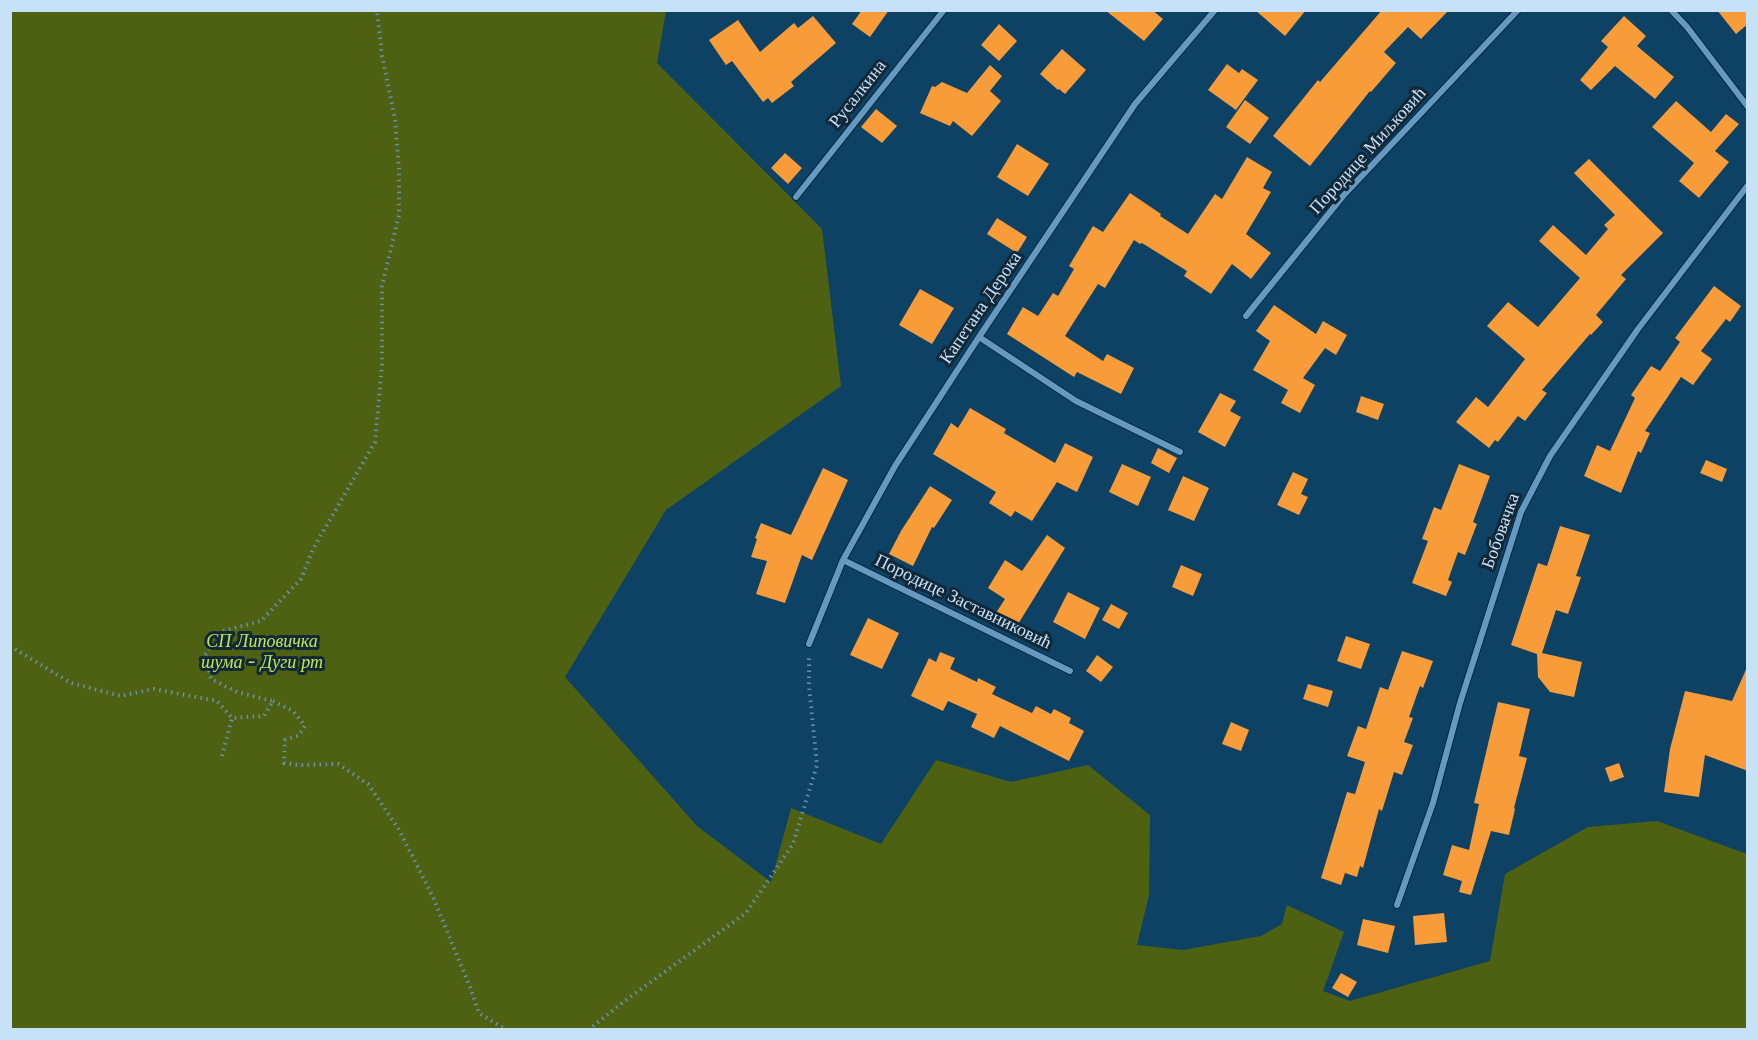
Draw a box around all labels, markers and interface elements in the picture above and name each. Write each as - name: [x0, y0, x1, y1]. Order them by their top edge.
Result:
- street label: Русалкина: [825, 56, 891, 132]
- street label: Породице Миљковић: [1305, 83, 1431, 219]
- street label: Капетана Дерока: [935, 248, 1027, 368]
- street label: Бобовачка: [1477, 490, 1525, 572]
- street label: Породице Заставниковић: [871, 550, 1055, 654]
- park label: СП Липовичка шума - Дуги рт: [201, 631, 323, 674]

